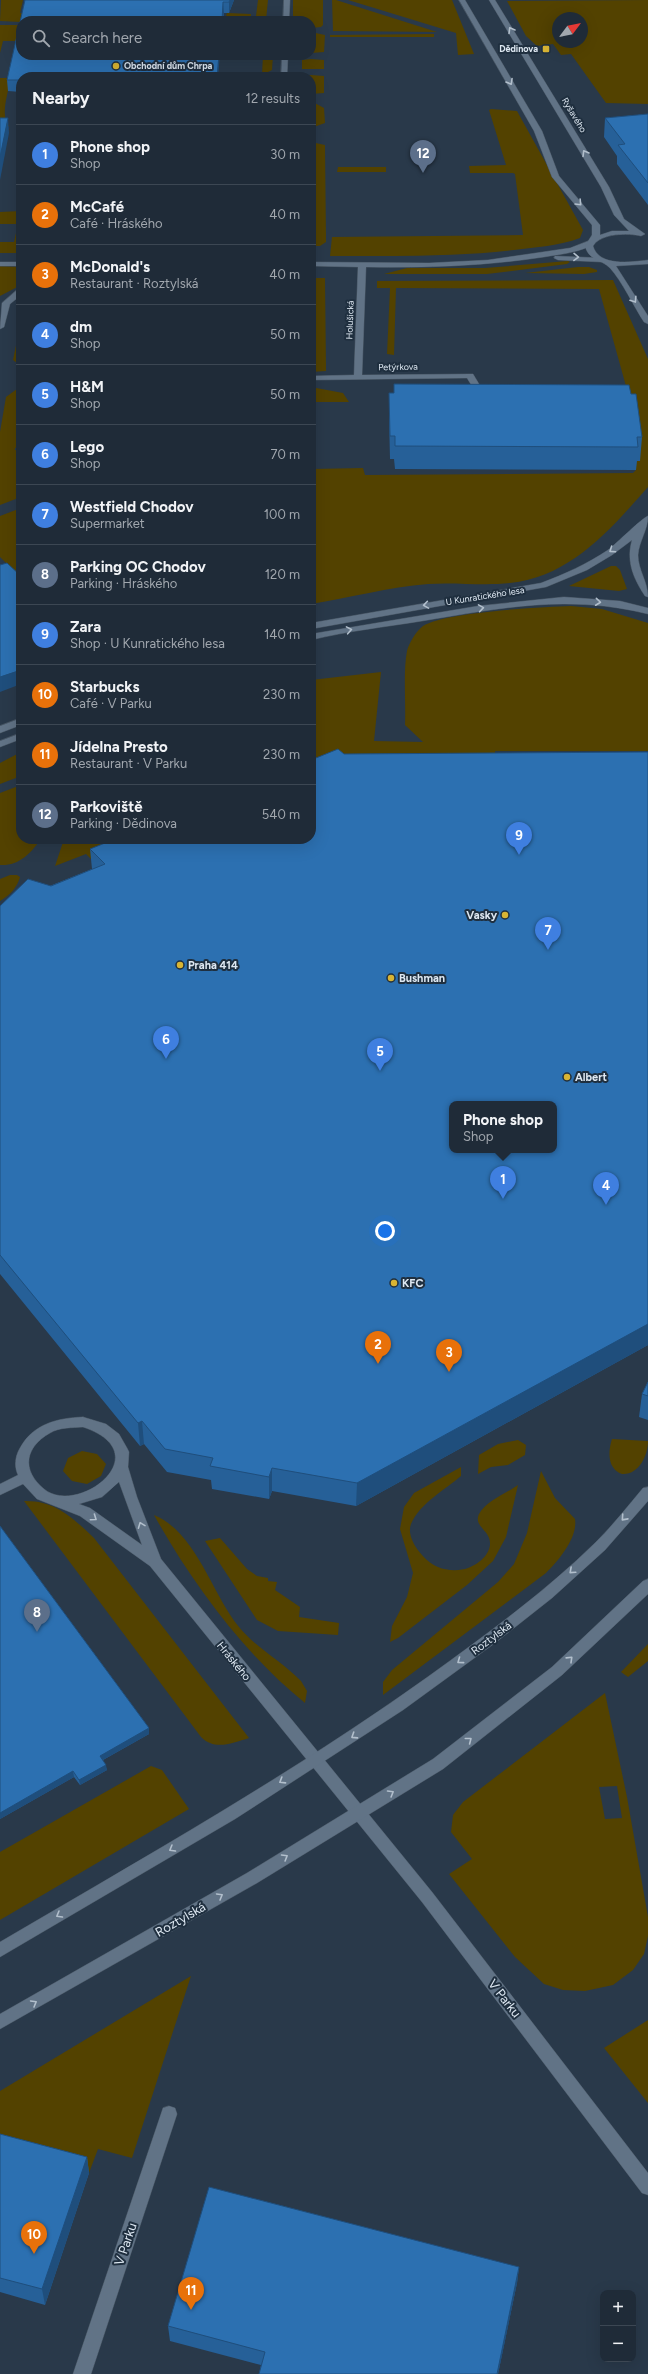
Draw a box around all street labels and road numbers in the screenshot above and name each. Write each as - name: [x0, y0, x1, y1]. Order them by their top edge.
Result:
- street label: Ryšavého: [560, 95, 589, 134]
- street label: Holušická: [343, 300, 356, 340]
- street label: Petýrkova: [378, 361, 418, 372]
- street label: U Kunratického lesa: [445, 584, 525, 607]
- street label: Roztylská: [469, 1619, 514, 1658]
- street label: Hráského: [214, 1639, 253, 1683]
- street label: Roztylská: [152, 1899, 208, 1940]
- street label: V Parku: [485, 1976, 524, 2020]
- street label: V Parku: [111, 2221, 140, 2268]

